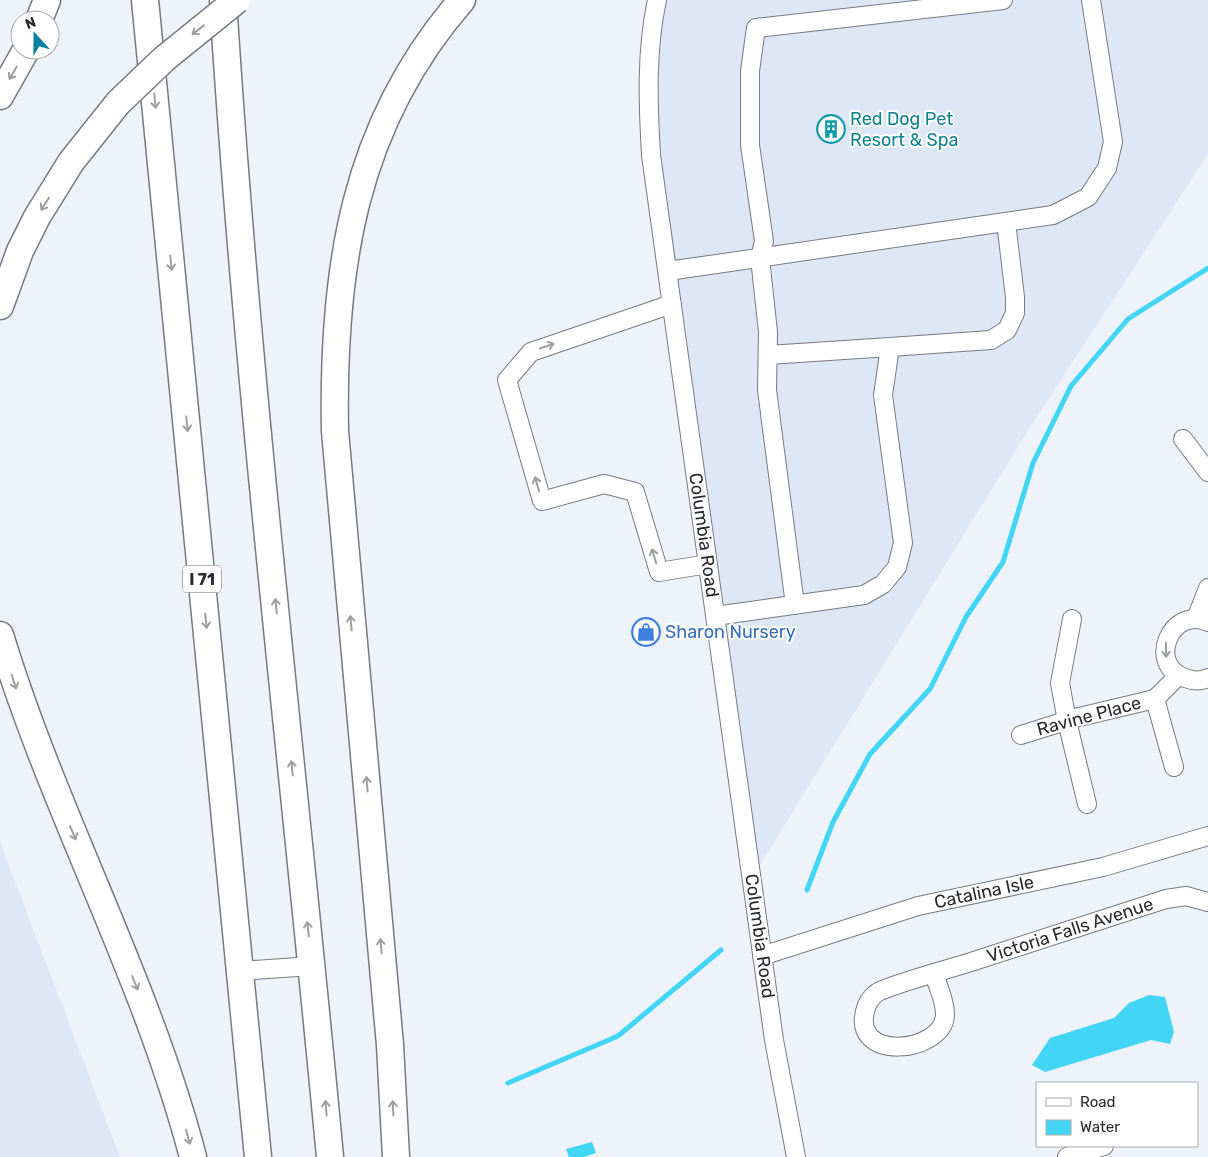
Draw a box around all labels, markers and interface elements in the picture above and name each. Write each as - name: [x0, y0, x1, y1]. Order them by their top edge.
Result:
- north arrow: [10, 10, 60, 60]
- text: N: [23, 14, 38, 33]
- one-way arrow: [192, 24, 205, 35]
- one-way arrow: [8, 65, 18, 80]
- one-way arrow: [150, 93, 160, 109]
- place label: Red Dog Pet Resort & Spa: [850, 108, 958, 151]
- building icon: Red Dog Pet Resort & Spa: [816, 114, 846, 144]
- one-way arrow: [40, 196, 50, 210]
- one-way arrow: [166, 254, 176, 270]
- one-way arrow: [539, 341, 555, 351]
- one-way arrow: [182, 416, 191, 432]
- street label: Columbia Road: [684, 471, 724, 599]
- one-way arrow: [532, 477, 542, 493]
- one-way arrow: [649, 549, 659, 565]
- road number: I 71: [183, 566, 221, 592]
- one-way arrow: [271, 598, 281, 614]
- one-way arrow: [201, 613, 211, 629]
- one-way arrow: [347, 615, 356, 631]
- shop icon: Sharon Nursery: [631, 617, 661, 647]
- place label: Sharon Nursery: [665, 621, 796, 643]
- one-way arrow: [1161, 641, 1171, 657]
- one-way arrow: [10, 673, 20, 689]
- street label: Ravine Place: [1034, 692, 1144, 740]
- one-way arrow: [287, 760, 297, 776]
- one-way arrow: [362, 777, 372, 793]
- one-way arrow: [69, 825, 78, 840]
- street label: Catalina Isle: [932, 871, 1036, 913]
- street label: Columbia Road: [740, 872, 780, 1000]
- street label: Victoria Falls Avenue: [984, 893, 1156, 967]
- one-way arrow: [304, 922, 313, 938]
- one-way arrow: [376, 939, 386, 955]
- one-way arrow: [131, 975, 141, 990]
- legend: [1036, 1082, 1198, 1147]
- text: Road: [1080, 1093, 1116, 1111]
- one-way arrow: [321, 1101, 330, 1117]
- one-way arrow: [389, 1101, 398, 1117]
- text: Water: [1080, 1118, 1120, 1136]
- one-way arrow: [184, 1128, 193, 1144]

